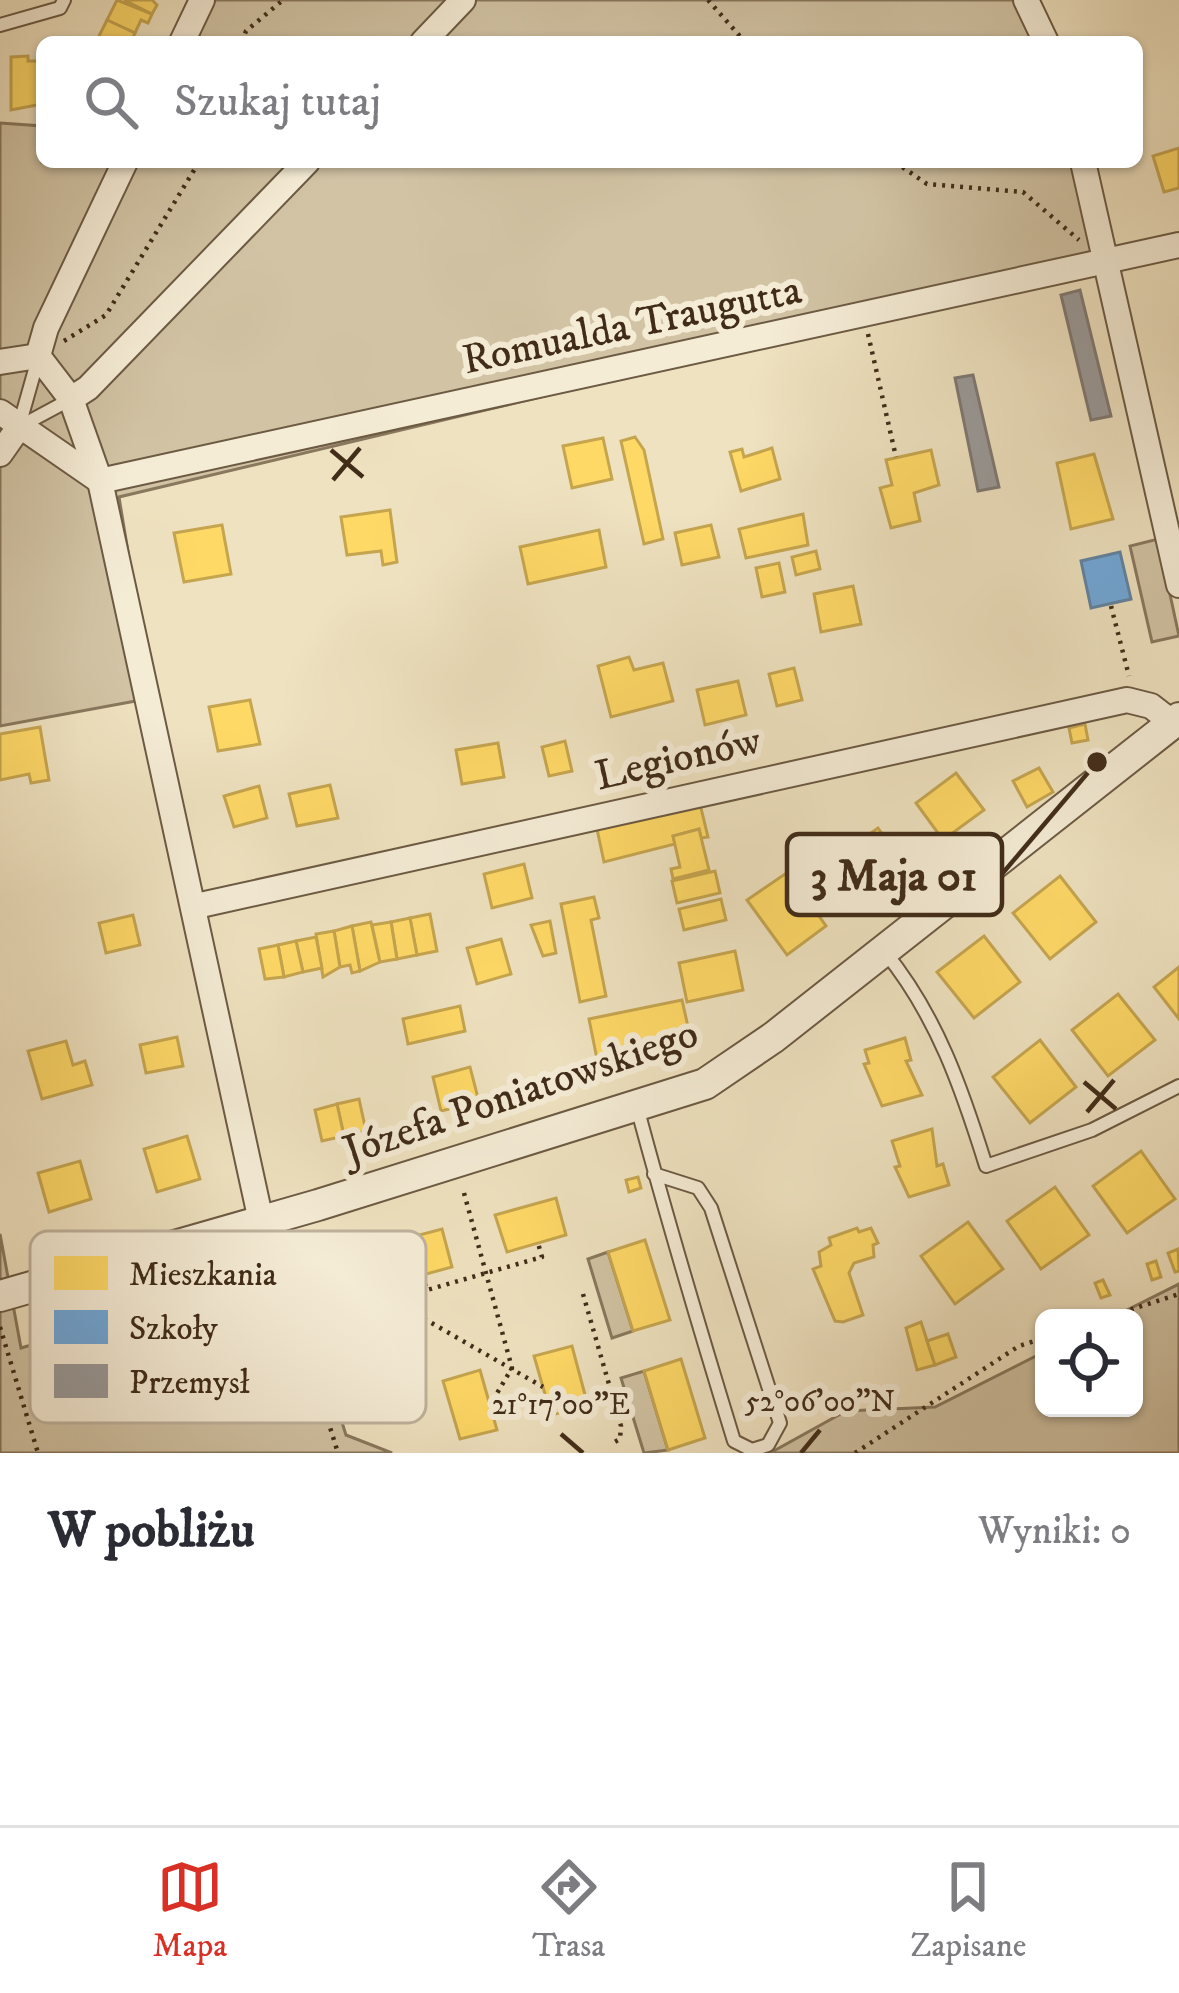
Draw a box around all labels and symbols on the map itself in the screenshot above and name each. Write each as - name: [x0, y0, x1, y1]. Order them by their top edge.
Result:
- street label: Romualda Traugutta: [458, 265, 806, 387]
- street label: Legionów: [590, 715, 766, 803]
- callout: 3 Maja 01: [787, 834, 1002, 915]
- text: 3 Maja 01: [811, 849, 977, 906]
- street label: Józefa Poniatowskiego: [333, 1008, 705, 1179]
- legend: [30, 1231, 426, 1423]
- text: Mieszkania: [129, 1255, 277, 1296]
- text: Szkoły: [129, 1309, 218, 1350]
- text: Przemysł: [129, 1363, 250, 1404]
- text: 52°06'00"N: [745, 1384, 895, 1421]
- text: 21°17'00"E: [492, 1387, 630, 1424]

